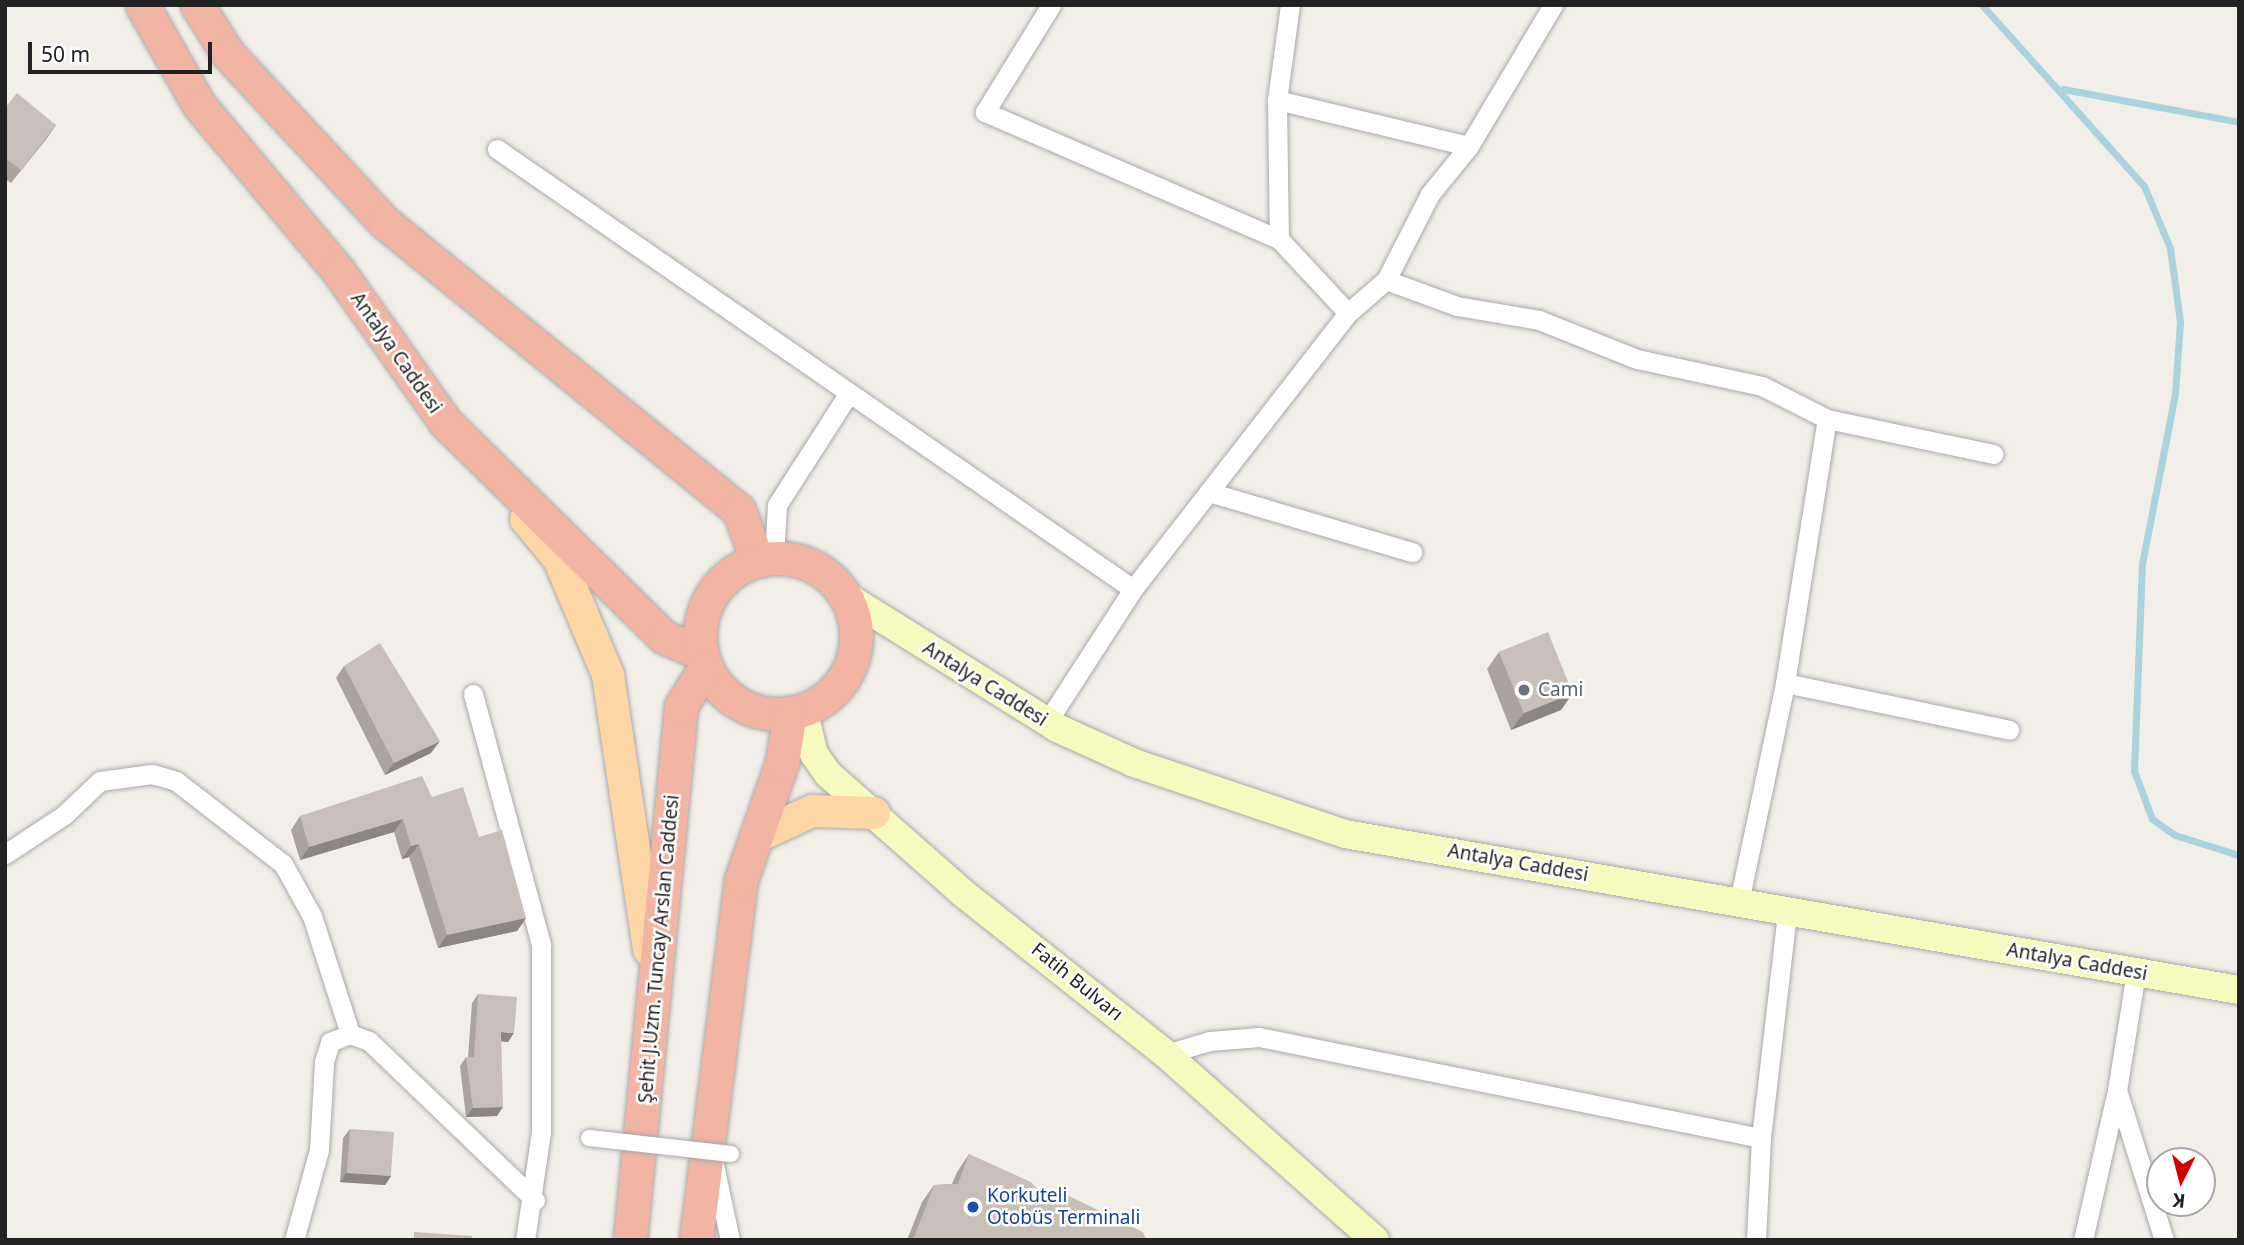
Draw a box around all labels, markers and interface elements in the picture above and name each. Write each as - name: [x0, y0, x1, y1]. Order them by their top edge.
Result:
- scale bar: [32, 28, 215, 72]
- text: 50 m: [41, 40, 90, 68]
- street label: Antalya Caddesi: [346, 288, 446, 418]
- street label: Antalya Caddesi: [919, 637, 1051, 731]
- place label: Cami: [1538, 679, 1583, 701]
- marker: Cami: [1516, 682, 1532, 698]
- street label: Şehit J.Uzm. Tuncay Arslan Caddesi: [634, 794, 684, 1104]
- street label: Antalya Caddesi: [1446, 839, 1590, 887]
- street label: Fatih Bulvarı: [1027, 938, 1127, 1026]
- street label: Antalya Caddesi: [2005, 938, 2149, 986]
- north arrow: [2146, 1147, 2216, 1217]
- place label: Korkuteli Otobüs Terminali: [987, 1185, 1140, 1229]
- text: K: [2171, 1187, 2187, 1214]
- marker: Korkuteli Otobüs Terminali: [965, 1199, 981, 1215]

